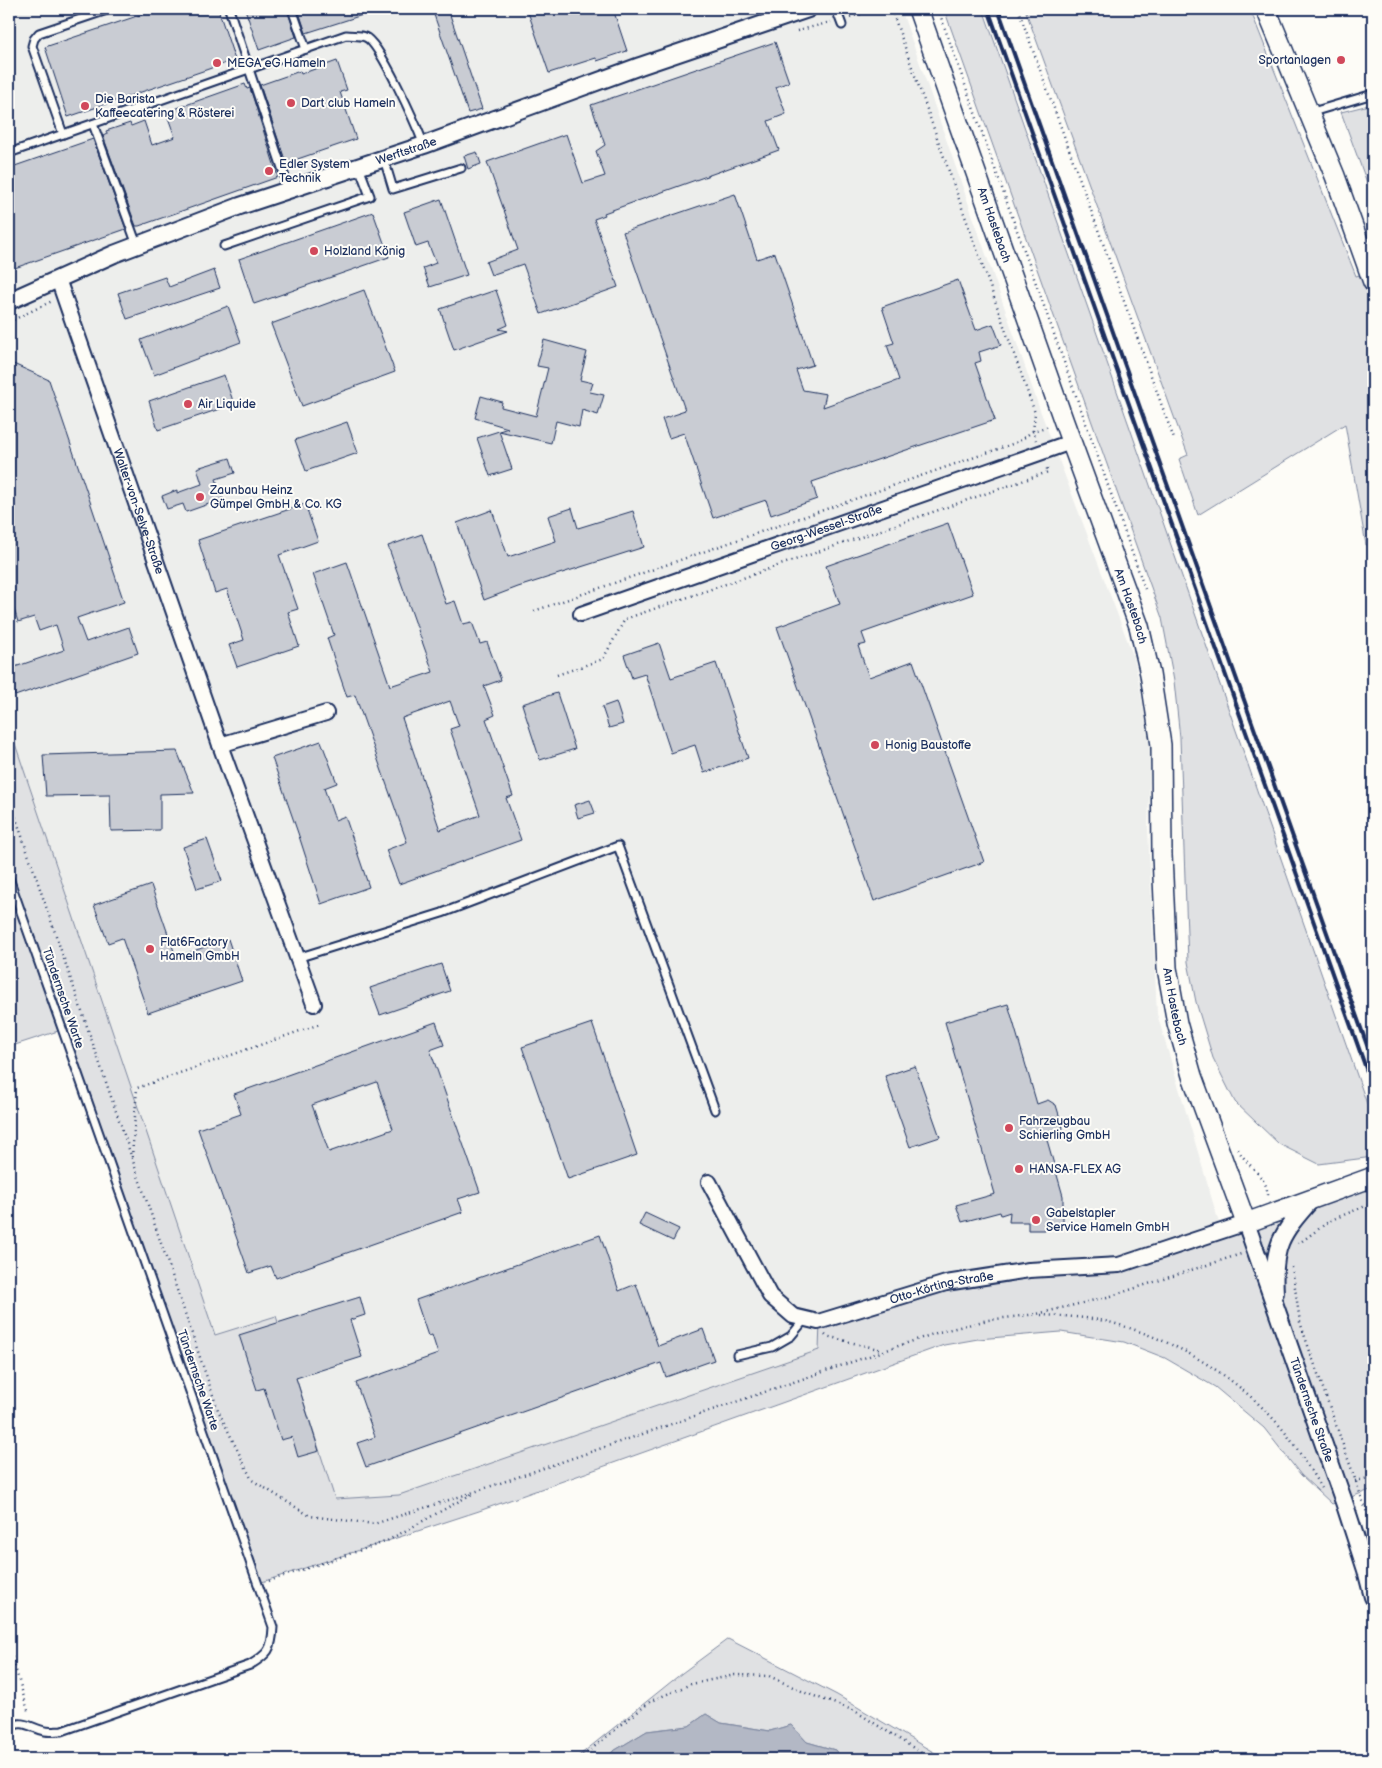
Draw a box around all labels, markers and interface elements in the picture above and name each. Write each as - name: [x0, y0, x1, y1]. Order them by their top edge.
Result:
- place label: Sportanlagen: [1258, 53, 1331, 68]
- marker: Sportanlagen: [1335, 54, 1347, 66]
- place label: MEGA eG Hameln: [227, 56, 326, 71]
- marker: MEGA eG Hameln: [211, 57, 223, 69]
- place label: Die Barista Kaffeecatering & Rösterei: [95, 92, 234, 121]
- place label: Dart club Hameln: [301, 96, 396, 111]
- marker: Dart club Hameln: [285, 97, 297, 109]
- marker: Die Barista Kaffeecatering & Rösterei: [79, 100, 91, 112]
- street label: Werftstraße: [374, 133, 439, 168]
- place label: Edler System Technik: [279, 157, 350, 186]
- marker: Edler System Technik: [263, 165, 275, 177]
- street label: Am Hastebach: [974, 185, 1015, 265]
- place label: Holzland König: [324, 244, 405, 259]
- marker: Holzland König: [308, 245, 320, 257]
- place label: Air Liquide: [198, 397, 256, 412]
- marker: Air Liquide: [182, 398, 194, 410]
- street label: Walter-von-Selve-Straße: [110, 446, 168, 576]
- place label: Zaunbau Heinz Gümpel GmbH & Co. KG: [209, 483, 342, 512]
- marker: Zaunbau Heinz Gümpel GmbH & Co. KG: [194, 491, 206, 503]
- street label: Georg-Wessel-Straße: [769, 501, 884, 554]
- street label: Am Hastebach: [1111, 566, 1150, 646]
- place label: Honig Baustoffe: [885, 738, 971, 753]
- marker: Honig Baustoffe: [869, 739, 881, 751]
- place label: Flat6Factory Hameln GmbH: [160, 935, 240, 964]
- marker: Flat6Factory Hameln GmbH: [144, 943, 156, 955]
- street label: Tündernsche Warte: [39, 946, 87, 1050]
- street label: Am Hastebach: [1160, 967, 1191, 1048]
- place label: Fahrzeugbau Schierling GmbH: [1019, 1114, 1111, 1143]
- marker: Fahrzeugbau Schierling GmbH: [1003, 1122, 1015, 1134]
- place label: HANSA-FLEX AG: [1029, 1162, 1121, 1177]
- marker: HANSA-FLEX AG: [1013, 1163, 1025, 1175]
- place label: Gabelstapler Service Hameln GmbH: [1046, 1206, 1170, 1235]
- marker: Gabelstapler Service Hameln GmbH: [1030, 1214, 1042, 1226]
- street label: Otto-Körting-Straße: [888, 1268, 995, 1307]
- street label: Tündernsche Warte: [174, 1328, 222, 1432]
- street label: Tündernsche Straße: [1286, 1356, 1337, 1464]

